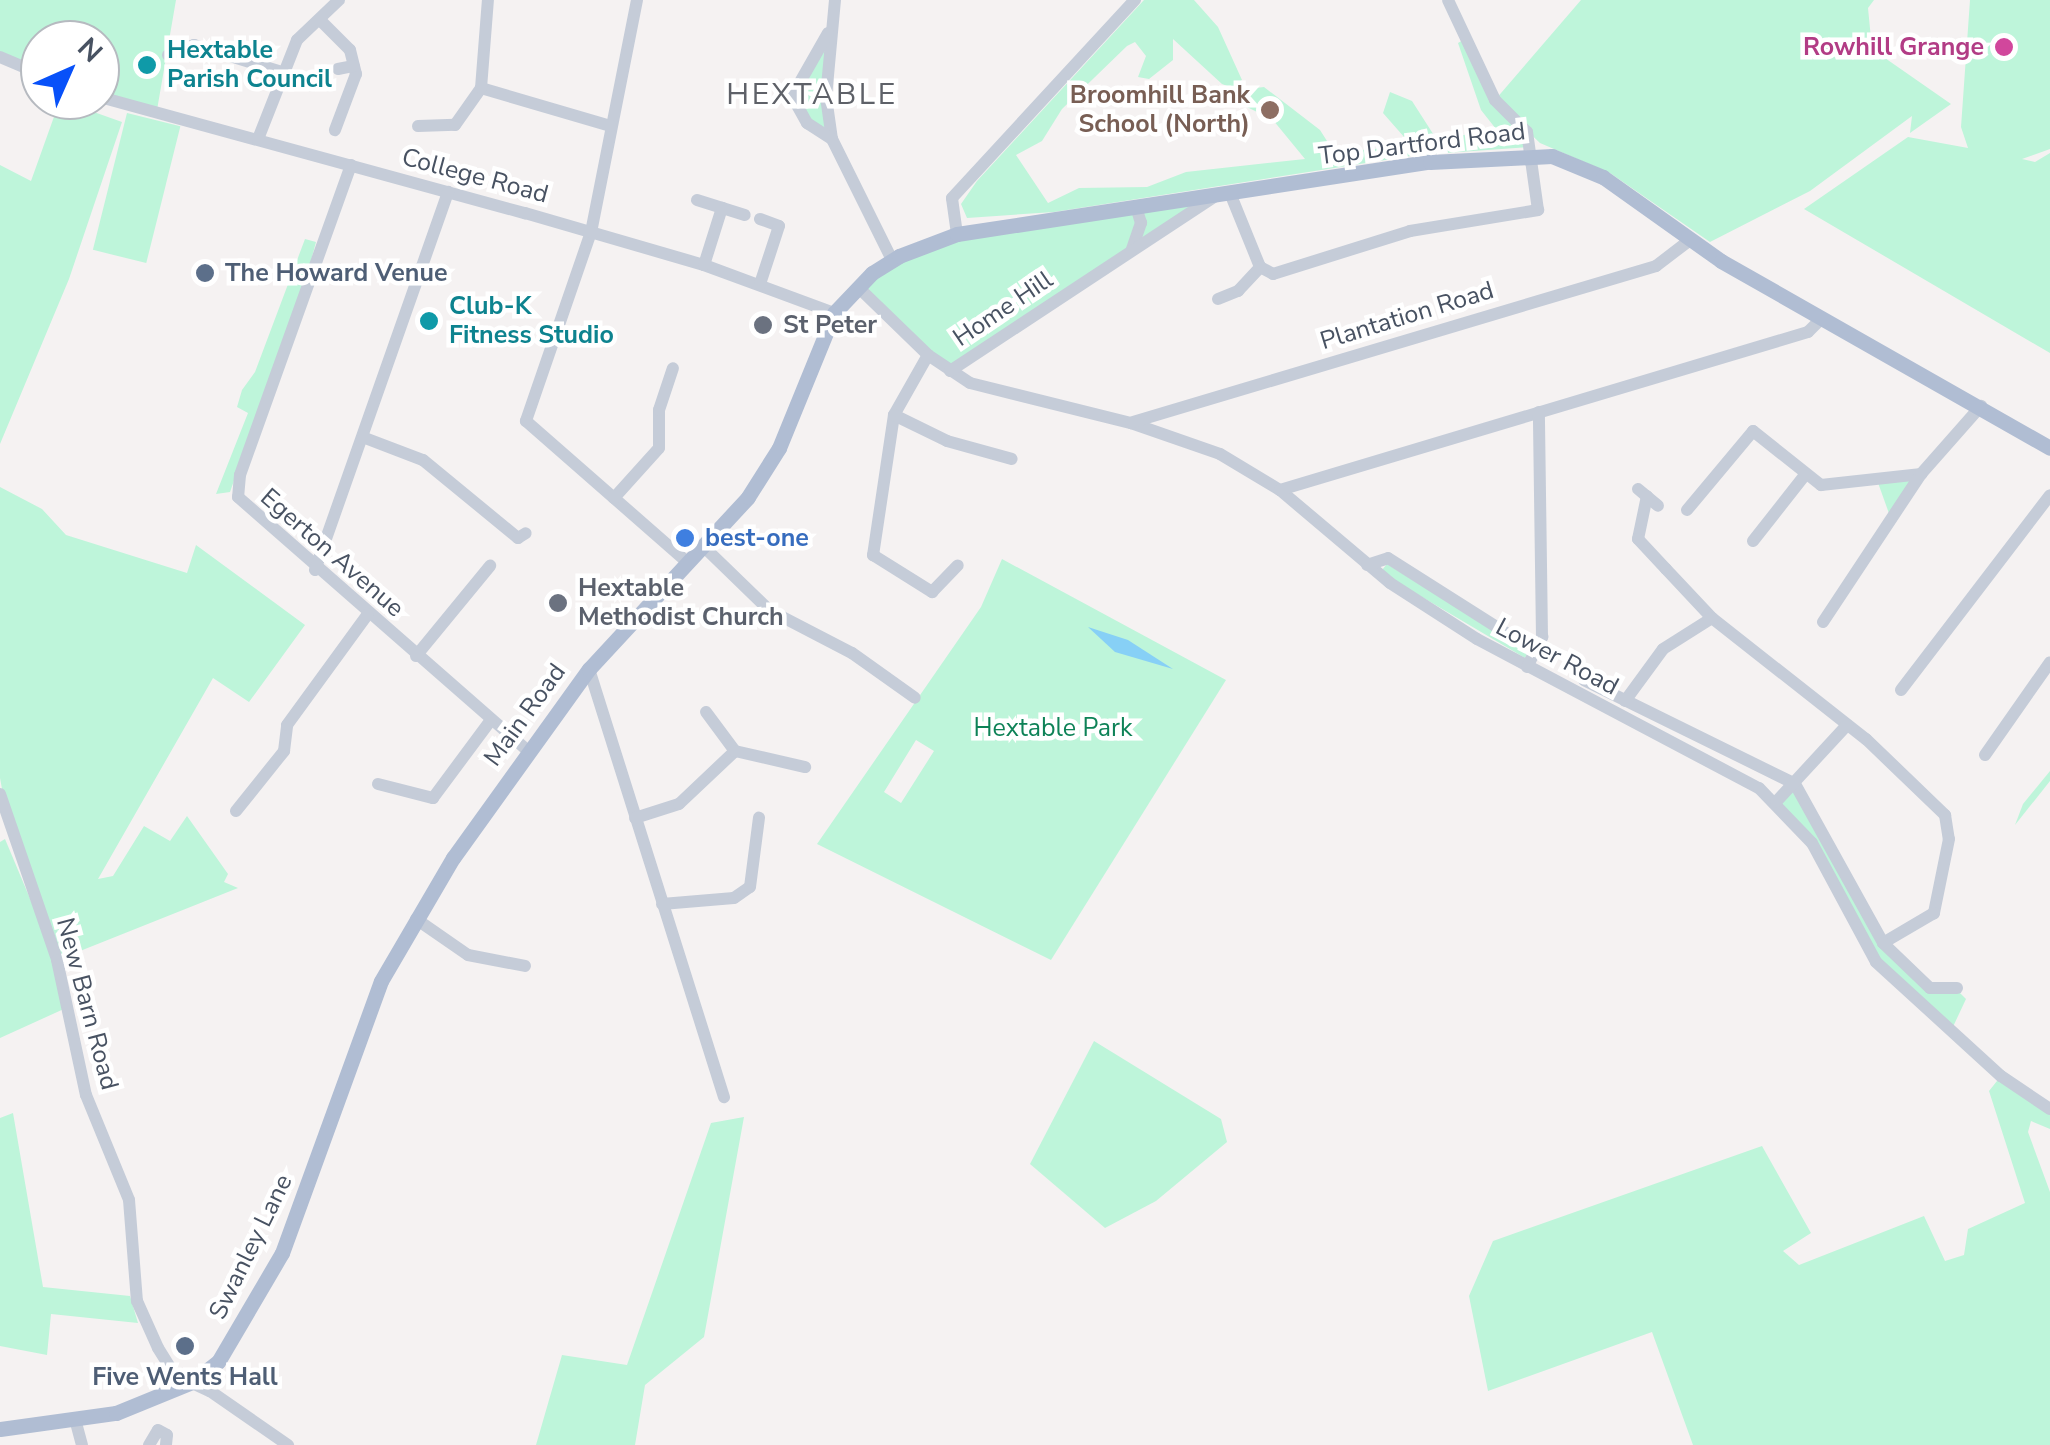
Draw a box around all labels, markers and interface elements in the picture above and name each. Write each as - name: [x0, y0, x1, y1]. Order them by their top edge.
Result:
- north arrow: [20, 20, 120, 120]
- text: N: [69, 29, 111, 71]
- place label: Rowhill Grange: [1803, 32, 1984, 62]
- place label: Hextable Parish Council: [167, 36, 332, 95]
- marker: Rowhill Grange: [1993, 36, 2015, 58]
- marker: Hextable Parish Council: [136, 54, 158, 76]
- district label: HEXTABLE: [726, 77, 898, 113]
- place label: Broomhill Bank School (North): [1070, 81, 1250, 140]
- marker: Broomhill Bank School (North): [1259, 99, 1281, 121]
- street label: Top Dartford Road: [1317, 116, 1527, 172]
- street label: College Road: [398, 142, 552, 210]
- place label: The Howard Venue: [225, 258, 447, 288]
- marker: The Howard Venue: [194, 262, 216, 284]
- street label: Home Hill: [947, 265, 1059, 353]
- street label: Plantation Road: [1317, 275, 1497, 357]
- place label: Club-K Fitness Studio: [449, 292, 614, 351]
- marker: Club-K Fitness Studio: [418, 310, 440, 332]
- place label: St Peter: [783, 310, 877, 340]
- marker: St Peter: [752, 314, 774, 336]
- street label: Egerton Avenue: [254, 483, 410, 623]
- place label: best-one: [705, 523, 809, 553]
- marker: best-one: [674, 527, 696, 549]
- place label: Hextable Methodist Church: [578, 574, 784, 633]
- marker: Hextable Methodist Church: [547, 592, 569, 614]
- street label: Lower Road: [1490, 612, 1624, 702]
- street label: Main Road: [478, 658, 572, 772]
- park label: Hextable Park: [974, 713, 1132, 743]
- street label: New Barn Road: [50, 915, 124, 1093]
- street label: Swanley Lane: [203, 1170, 299, 1324]
- marker: Five Wents Hall: [174, 1335, 196, 1357]
- place label: Five Wents Hall: [92, 1362, 278, 1392]

